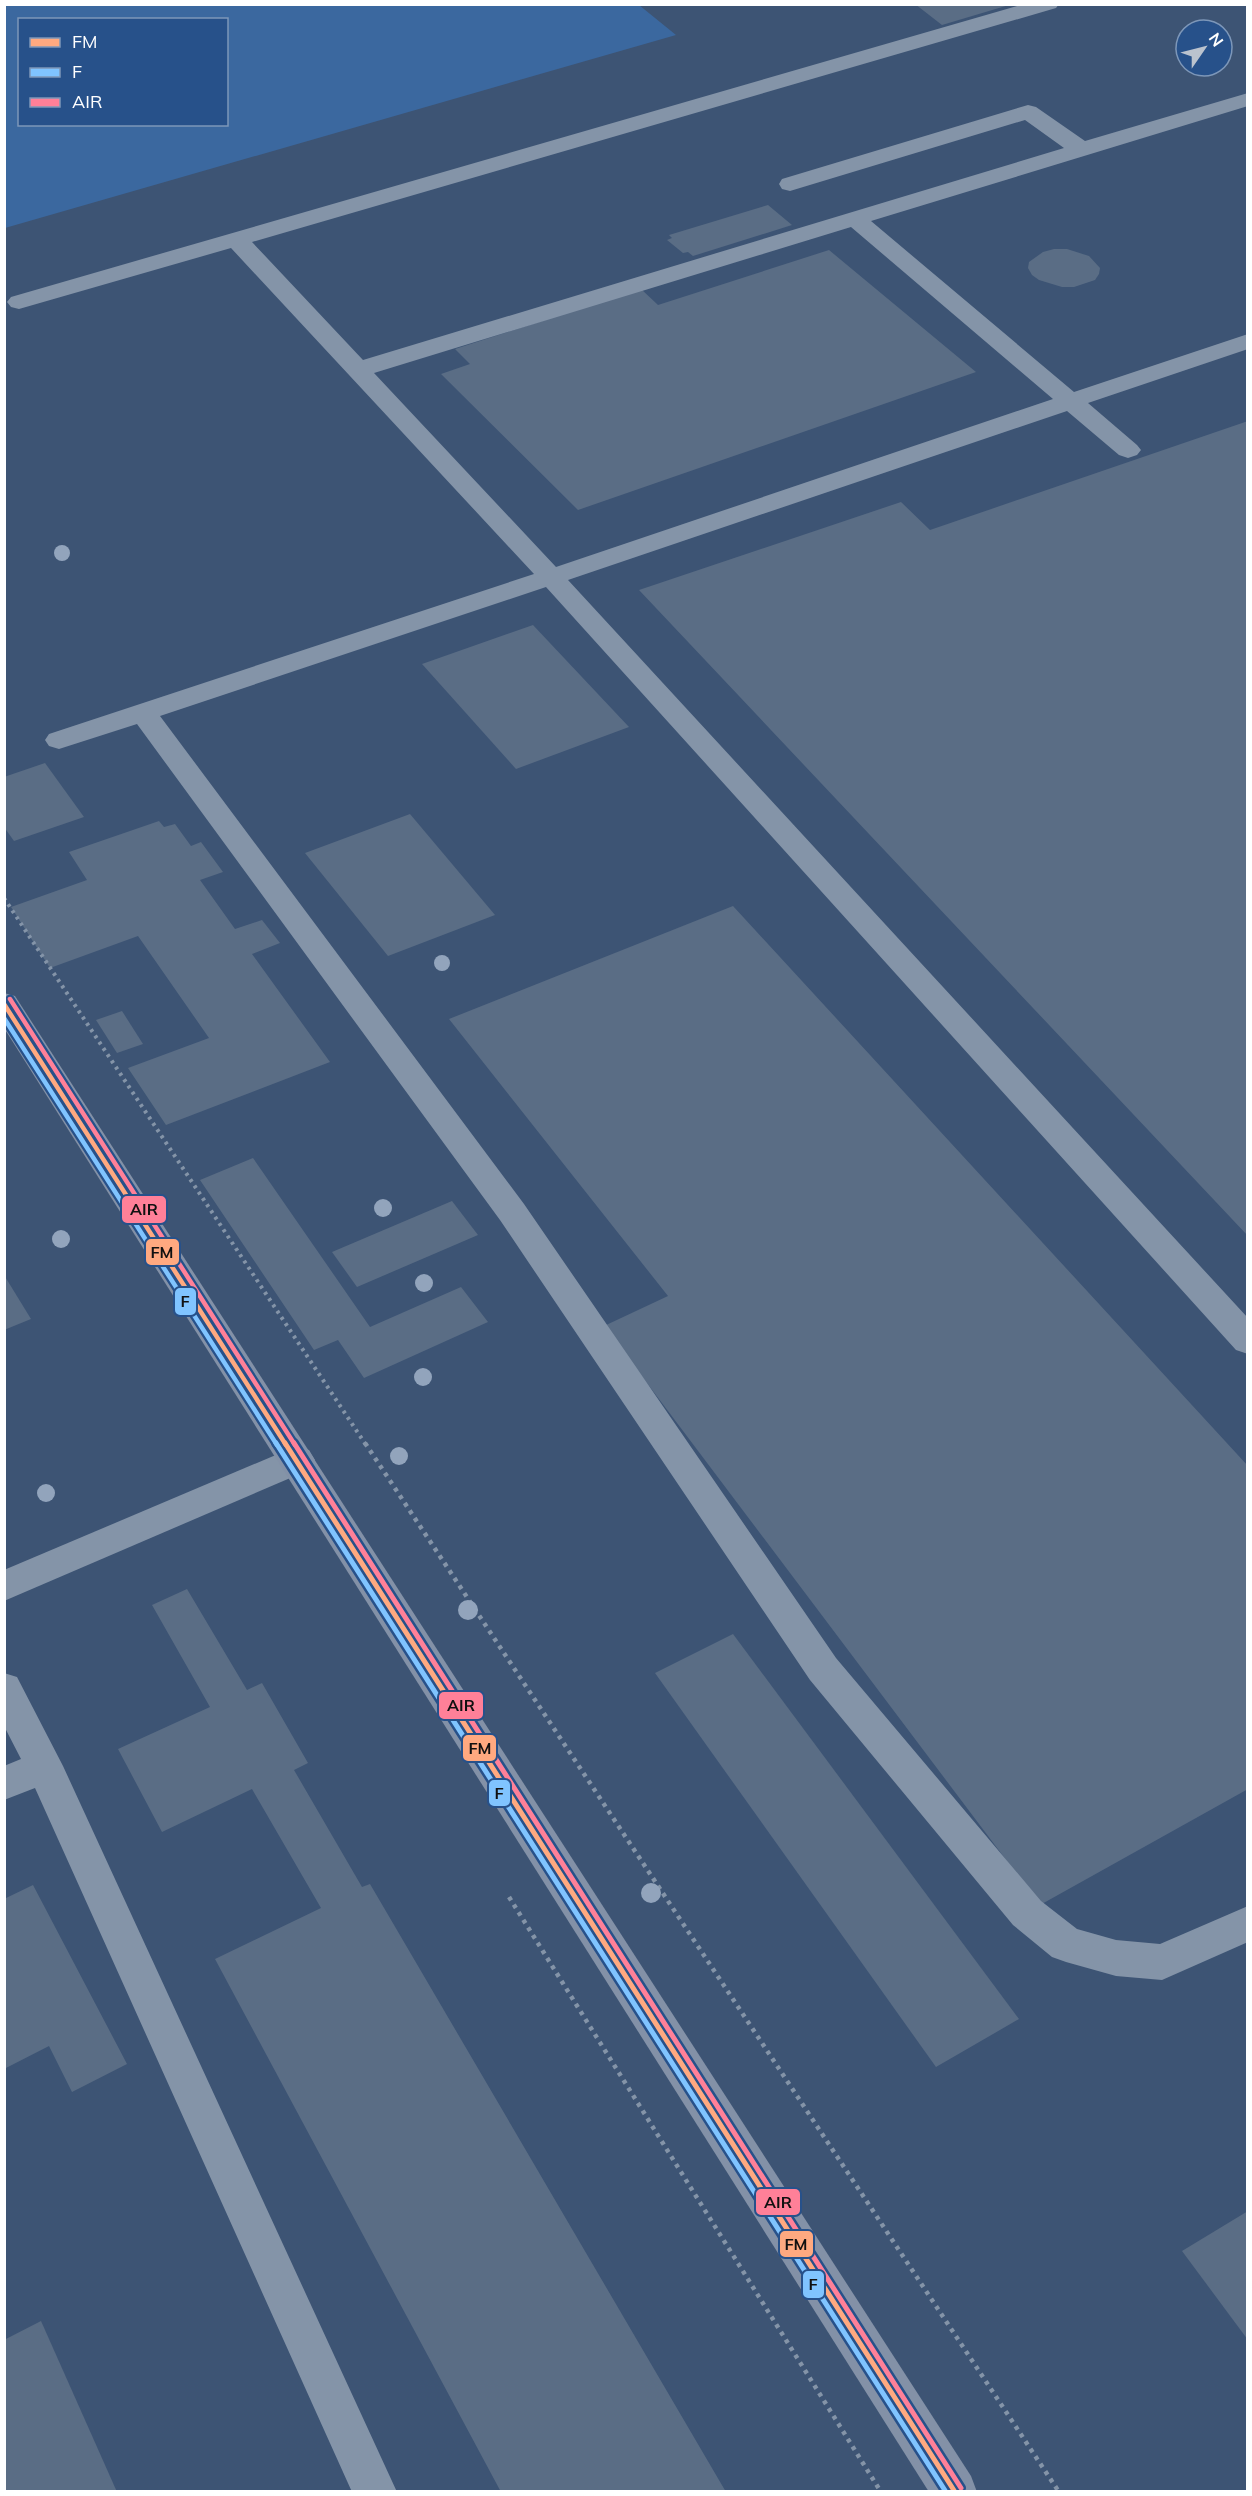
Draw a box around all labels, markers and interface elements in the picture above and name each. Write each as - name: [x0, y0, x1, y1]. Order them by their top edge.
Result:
- legend: [18, 18, 228, 126]
- north arrow: [1174, 18, 1234, 78]
- text: N: [1205, 29, 1228, 50]
- text: FM: [72, 30, 98, 53]
- text: F: [72, 60, 82, 83]
- text: AIR: [72, 90, 102, 113]
- line badge: AIR: [121, 1195, 167, 1224]
- text: AIR: [130, 1199, 158, 1219]
- line badge: FM: [145, 1238, 180, 1266]
- text: FM: [150, 1242, 174, 1262]
- line badge: F: [174, 1287, 197, 1316]
- text: F: [180, 1291, 190, 1311]
- line badge: AIR: [438, 1691, 484, 1720]
- text: AIR: [447, 1695, 475, 1715]
- line badge: FM: [462, 1734, 497, 1762]
- text: FM: [468, 1738, 492, 1758]
- line badge: F: [488, 1779, 511, 1807]
- text: F: [494, 1783, 504, 1803]
- line badge: AIR: [755, 2188, 801, 2216]
- text: AIR: [764, 2192, 792, 2212]
- line badge: FM: [779, 2230, 814, 2258]
- text: FM: [784, 2234, 808, 2254]
- line badge: F: [802, 2270, 825, 2299]
- text: F: [808, 2274, 818, 2294]

